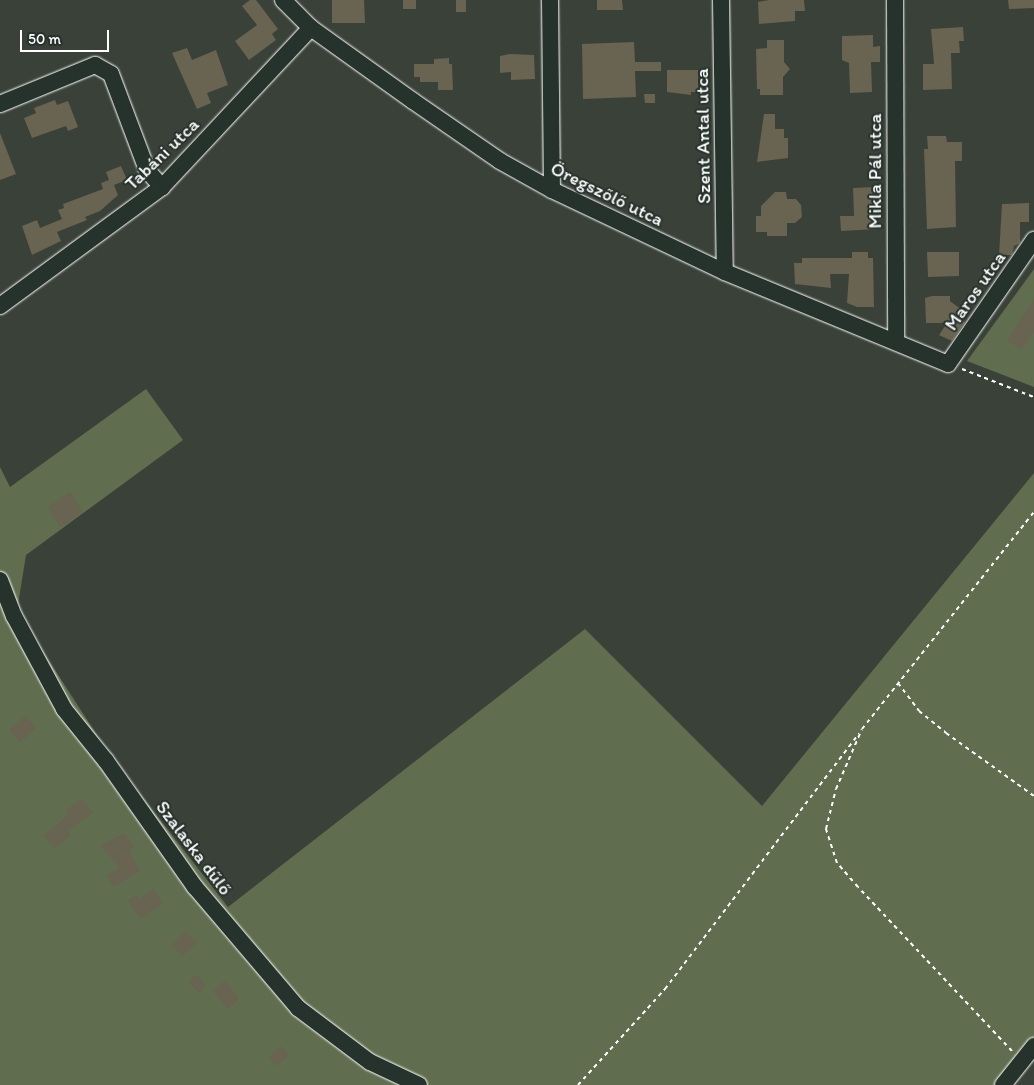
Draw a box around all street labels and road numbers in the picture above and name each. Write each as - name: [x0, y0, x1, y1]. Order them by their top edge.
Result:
- street label: Szent Antal utca: [690, 68, 716, 204]
- street label: Tabáni utca: [120, 113, 204, 195]
- street label: Mikla Pál utca: [864, 114, 886, 228]
- street label: Öregszőlő utca: [547, 157, 667, 231]
- street label: Maros utca: [940, 247, 1010, 335]
- street label: Szalaska dűlő: [151, 796, 237, 900]

